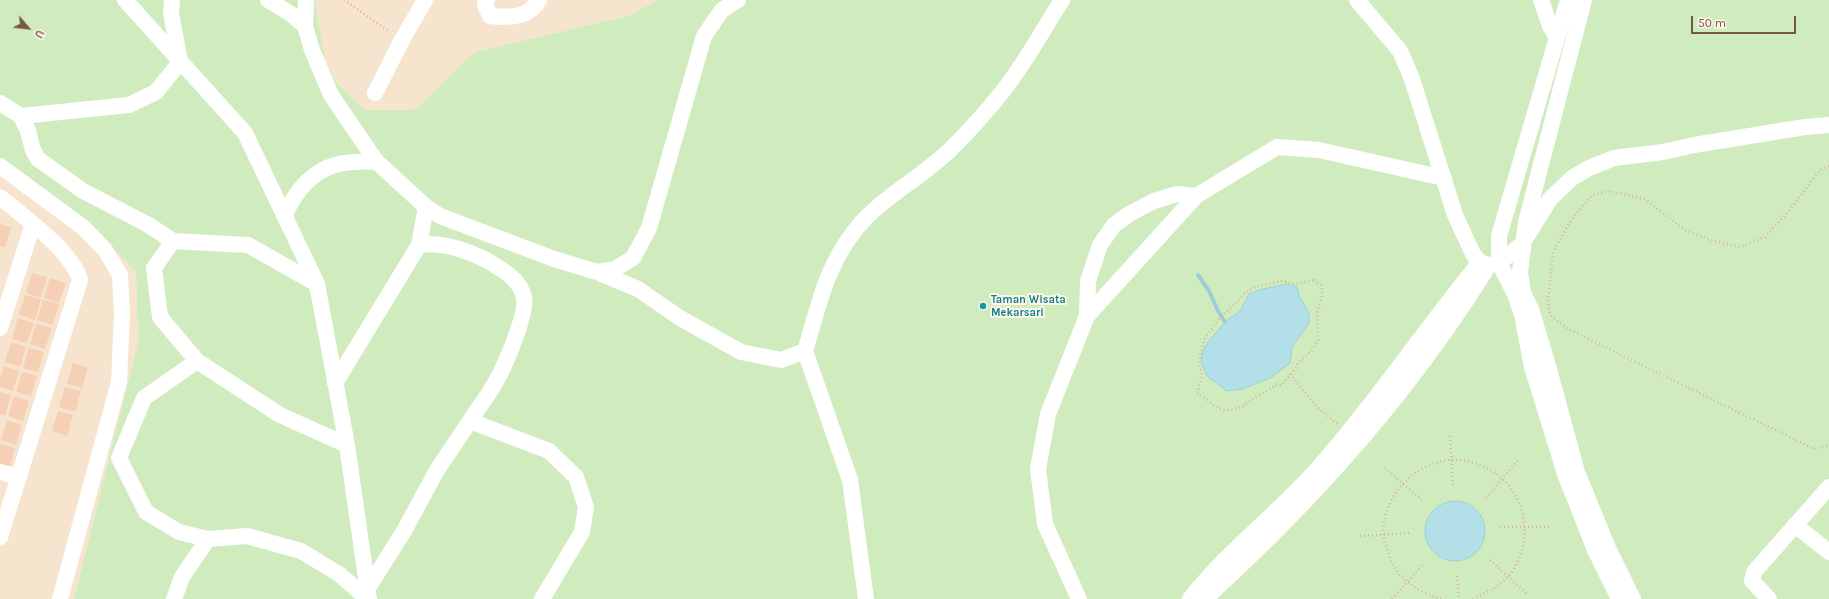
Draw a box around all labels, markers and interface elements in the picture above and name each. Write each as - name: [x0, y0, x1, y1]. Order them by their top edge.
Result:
- north arrow: [8, 8, 48, 48]
- scale bar: [1693, 8, 1798, 34]
- text: 50 m: [1698, 16, 1726, 30]
- text: U: [32, 27, 47, 40]
- place label: Taman Wisata Mekarsari: [991, 293, 1066, 319]
- marker: Taman Wisata Mekarsari: [978, 301, 988, 311]

